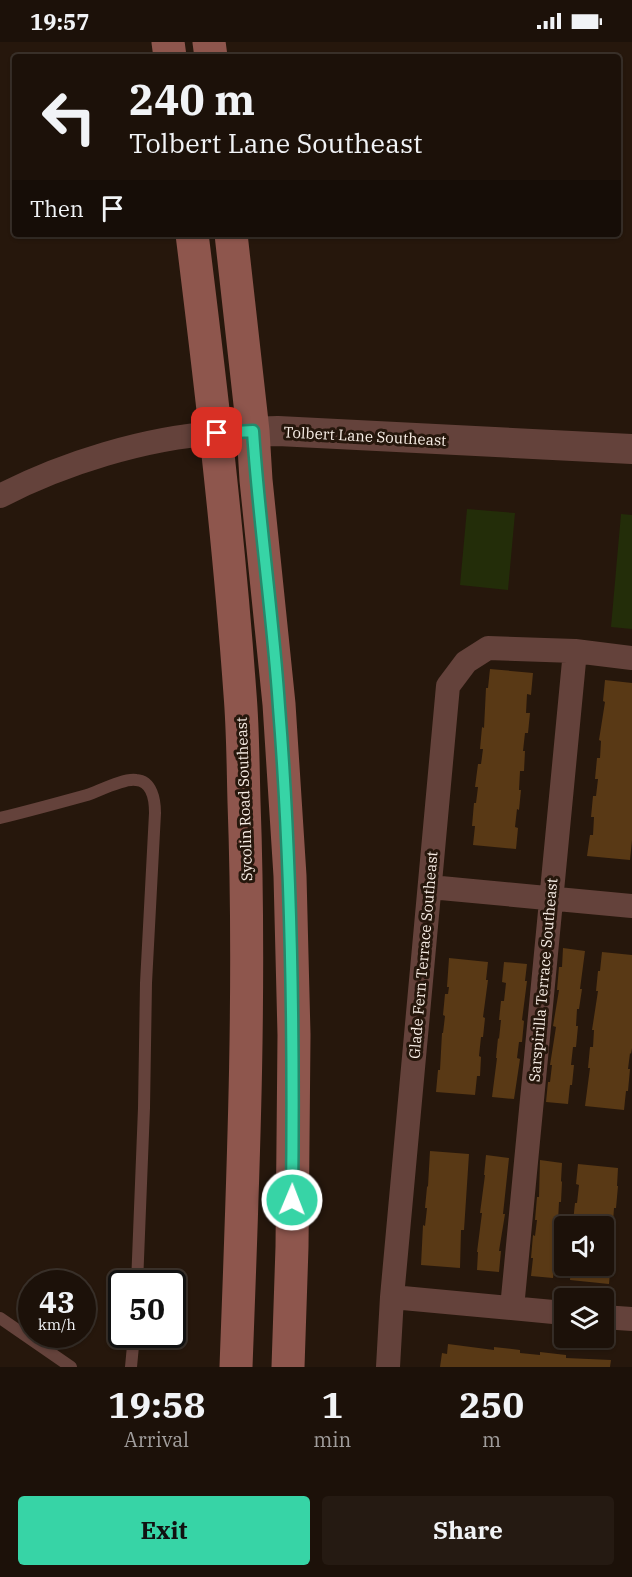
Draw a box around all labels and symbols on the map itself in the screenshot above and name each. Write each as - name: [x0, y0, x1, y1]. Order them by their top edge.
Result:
- pin: [191, 407, 242, 458]
- street label: Tolbert Lane Southeast: [283, 422, 447, 450]
- street label: Sycolin Road Southeast: [232, 717, 256, 881]
- street label: Glade Fern Terrace Southeast: [404, 850, 442, 1060]
- street label: Sarspirilla Terrace Southeast: [525, 877, 561, 1083]
- position arrow: [260, 1168, 324, 1232]
- speed limit sign: 50: [108, 1270, 186, 1348]

